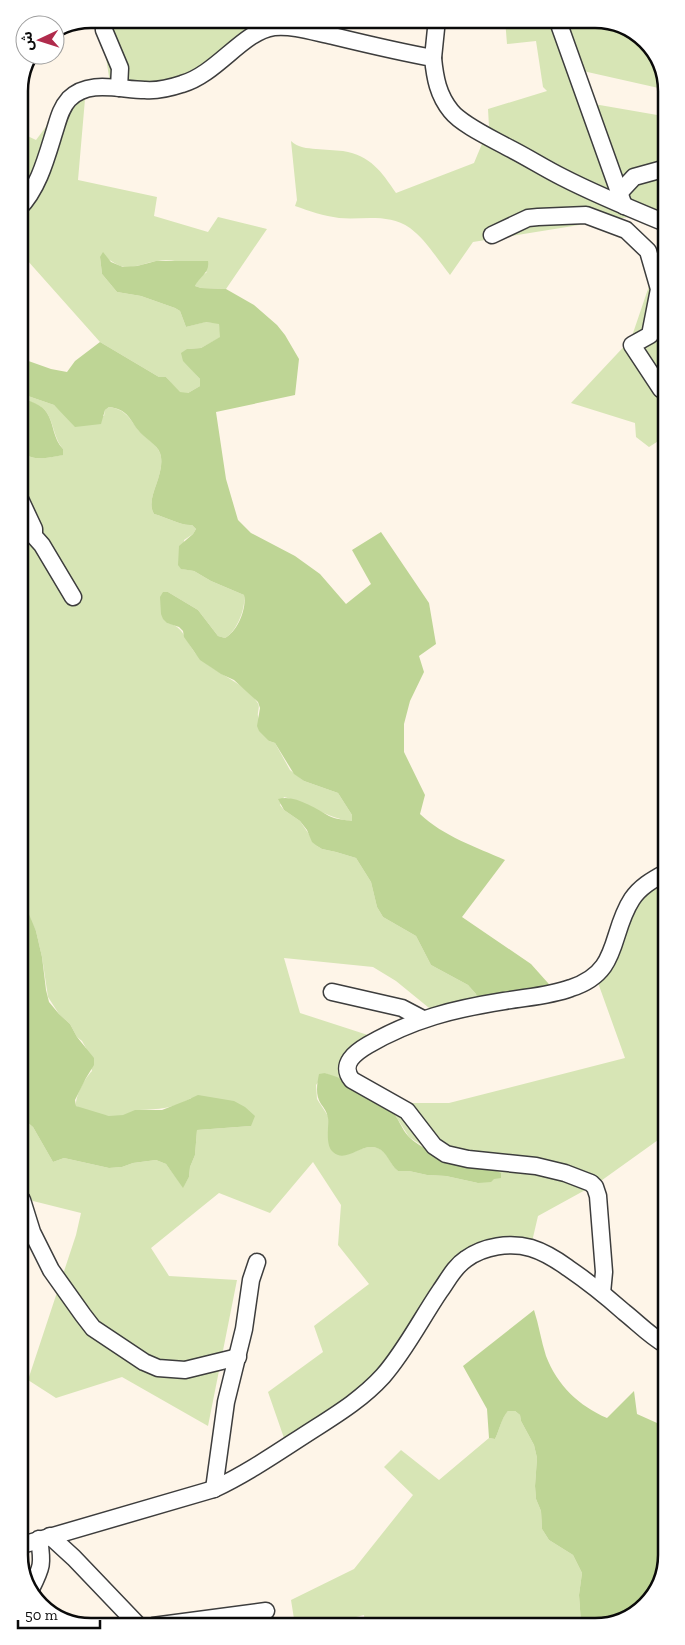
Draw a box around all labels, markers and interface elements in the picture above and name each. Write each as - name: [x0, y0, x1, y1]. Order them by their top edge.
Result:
- north arrow: [15, 15, 65, 65]
- text: ش: [18, 31, 37, 51]
- scale bar: [18, 1598, 100, 1630]
- text: 50 m: [25, 1606, 58, 1624]

